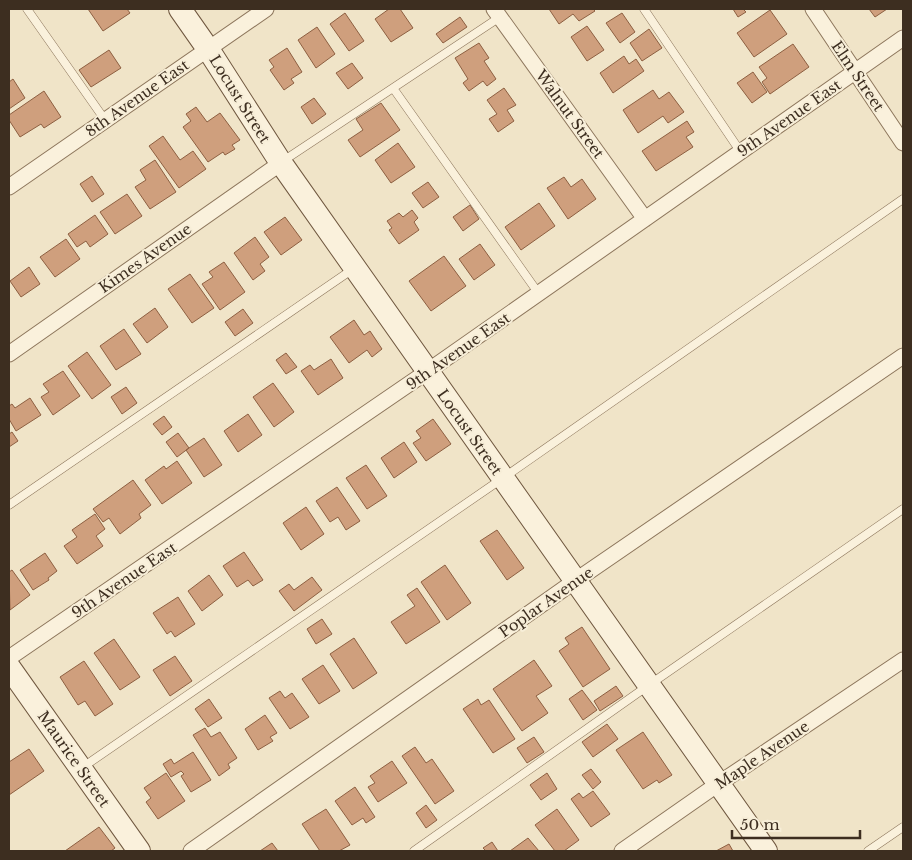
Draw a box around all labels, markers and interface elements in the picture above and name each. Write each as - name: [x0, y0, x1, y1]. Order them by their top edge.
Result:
- street label: Elm Street: [827, 37, 889, 115]
- street label: Locust Street: [205, 51, 275, 147]
- street label: 8th Avenue East: [82, 55, 193, 141]
- street label: Walnut Street: [531, 65, 609, 162]
- street label: 9th Avenue East: [733, 75, 845, 161]
- street label: Kimes Avenue: [95, 219, 195, 297]
- street label: 9th Avenue East: [402, 308, 514, 394]
- street label: Locust Street: [433, 385, 507, 479]
- street label: 9th Avenue East: [68, 538, 180, 622]
- street label: Poplar Avenue: [495, 562, 597, 642]
- street label: Maurice Street: [34, 707, 114, 811]
- street label: Maple Avenue: [711, 717, 813, 793]
- scale bar: [732, 808, 860, 840]
- text: 50 m: [740, 815, 780, 834]

